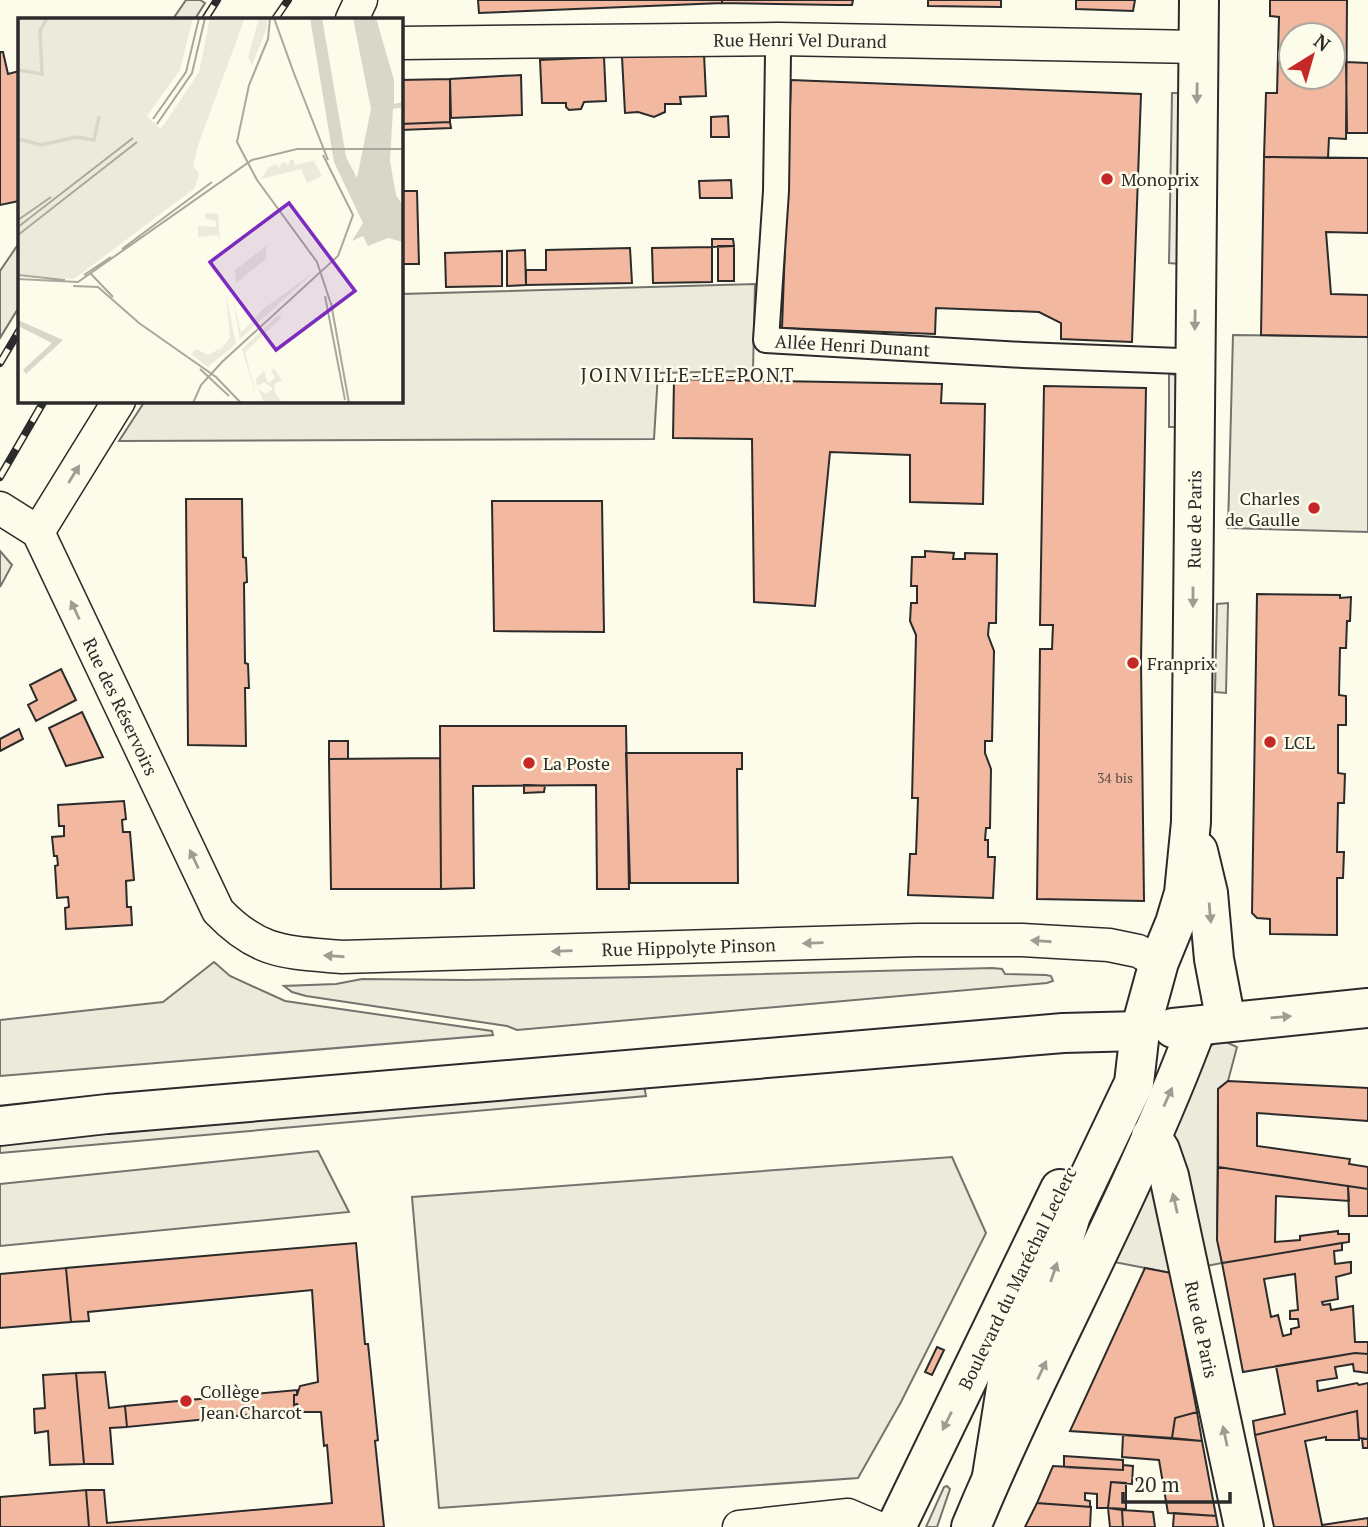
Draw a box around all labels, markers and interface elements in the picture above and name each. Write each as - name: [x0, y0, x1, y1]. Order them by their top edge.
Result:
- inset map: [18, 18, 402, 402]
- north arrow: [1277, 21, 1347, 91]
- street label: Rue Henri Vel Durand: [713, 27, 887, 53]
- text: N: [1309, 28, 1336, 57]
- one-way arrow: [1191, 82, 1203, 104]
- place label: Monoprix: [1121, 167, 1200, 191]
- marker: Monoprix: [1099, 171, 1115, 187]
- one-way arrow: [1189, 309, 1201, 331]
- street label: Allée Henri Dunant: [774, 329, 931, 362]
- district label: JOINVILLE-LE-PONT: [580, 362, 796, 387]
- one-way arrow: [67, 465, 80, 484]
- street label: Rue de Paris: [1181, 470, 1206, 569]
- place label: Charles de Gaulle: [1225, 486, 1300, 531]
- marker: Charles de Gaulle: [1306, 500, 1322, 516]
- one-way arrow: [1187, 586, 1199, 608]
- one-way arrow: [69, 600, 81, 620]
- street label: Rue des Réservoirs: [78, 634, 164, 779]
- place label: Franprix: [1147, 651, 1216, 675]
- marker: Franprix: [1125, 655, 1141, 671]
- place label: LCL: [1284, 730, 1315, 754]
- marker: LCL: [1262, 734, 1278, 750]
- place label: La Poste: [543, 751, 610, 775]
- marker: La Poste: [521, 755, 537, 771]
- house number: 34 bis: [1097, 768, 1133, 787]
- one-way arrow: [188, 849, 199, 869]
- one-way arrow: [1205, 902, 1216, 924]
- street label: Rue Hippolyte Pinson: [601, 932, 776, 961]
- one-way arrow: [1030, 935, 1052, 946]
- one-way arrow: [802, 937, 824, 949]
- one-way arrow: [550, 945, 572, 956]
- one-way arrow: [323, 951, 345, 962]
- one-way arrow: [1270, 1011, 1292, 1022]
- one-way arrow: [1163, 1087, 1174, 1107]
- street label: Boulevard du Maréchal Leclerc: [952, 1163, 1082, 1393]
- one-way arrow: [1169, 1192, 1180, 1214]
- one-way arrow: [1049, 1261, 1060, 1282]
- street label: Rue de Paris: [1180, 1279, 1224, 1380]
- one-way arrow: [1036, 1360, 1048, 1380]
- place label: Collège Jean Charcot: [200, 1379, 302, 1424]
- marker: Collège Jean Charcot: [178, 1393, 194, 1409]
- one-way arrow: [941, 1411, 952, 1432]
- one-way arrow: [1219, 1425, 1230, 1447]
- scale bar: [1123, 1460, 1230, 1504]
- text: 20 m: [1134, 1470, 1180, 1498]

